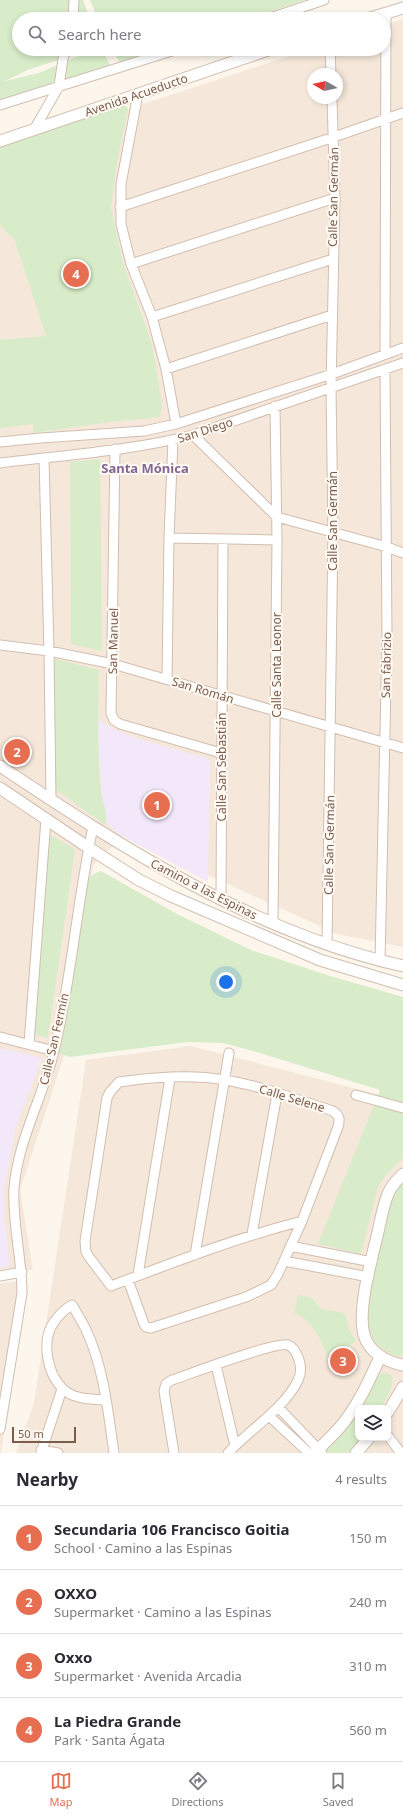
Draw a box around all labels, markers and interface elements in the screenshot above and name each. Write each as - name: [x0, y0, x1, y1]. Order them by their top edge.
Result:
- search box: [12, 12, 391, 56]
- icon: search: [26, 23, 48, 45]
- text: Search here: [58, 24, 141, 44]
- north arrow: [307, 68, 343, 104]
- street label: Avenida Acueducto: [82, 69, 190, 121]
- street label: Calle San Germán: [324, 147, 342, 247]
- pin: 4: [63, 259, 89, 289]
- street label: San Diego: [175, 413, 235, 447]
- district label: Santa Mónica: [101, 459, 189, 477]
- street label: Calle San Germán: [324, 471, 341, 571]
- street label: San Manuel: [104, 608, 122, 674]
- street label: Calle Santa Leonor: [268, 612, 285, 718]
- street label: San fabrizio: [377, 632, 395, 698]
- street label: San Román: [170, 673, 236, 707]
- street label: Calle San Sebastián: [213, 712, 230, 822]
- pin: 2: [4, 737, 30, 767]
- pin: 1: [144, 790, 170, 820]
- street label: Calle San Germán: [320, 795, 338, 895]
- street label: Camino a las Espinas: [148, 855, 261, 923]
- your location: [216, 972, 236, 992]
- street label: Calle San Fermín: [35, 991, 73, 1087]
- street label: Calle Selene: [257, 1080, 327, 1116]
- pin: 3: [330, 1346, 356, 1376]
- map controls: [355, 1405, 391, 1441]
- button: layers: [355, 1405, 391, 1441]
- scale bar: [12, 1425, 76, 1444]
- text: 50 m: [18, 1426, 44, 1441]
- text: Nearby: [16, 1468, 78, 1491]
- text: 4 results: [335, 1470, 387, 1488]
- text: Secundaria 106 Francisco Goitia: [54, 1519, 290, 1539]
- text: 1: [25, 1529, 33, 1547]
- text: 150 m: [349, 1529, 387, 1547]
- text: School · Camino a las Espinas: [54, 1539, 232, 1557]
- text: OXXO: [54, 1583, 97, 1603]
- text: 2: [25, 1593, 33, 1611]
- text: 240 m: [349, 1593, 387, 1611]
- text: Supermarket · Camino a las Espinas: [54, 1603, 271, 1621]
- text: Oxxo: [54, 1647, 92, 1667]
- text: 3: [25, 1657, 33, 1675]
- text: 310 m: [349, 1657, 387, 1675]
- text: Supermarket · Avenida Arcadia: [54, 1667, 242, 1685]
- text: La Piedra Grande: [54, 1711, 181, 1731]
- text: 4: [25, 1721, 33, 1739]
- text: 560 m: [349, 1721, 387, 1739]
- text: Park · Santa Ágata: [54, 1731, 165, 1749]
- tab: Map: [50, 1770, 72, 1809]
- tab: Directions: [171, 1770, 224, 1809]
- tab: Saved: [323, 1770, 353, 1809]

